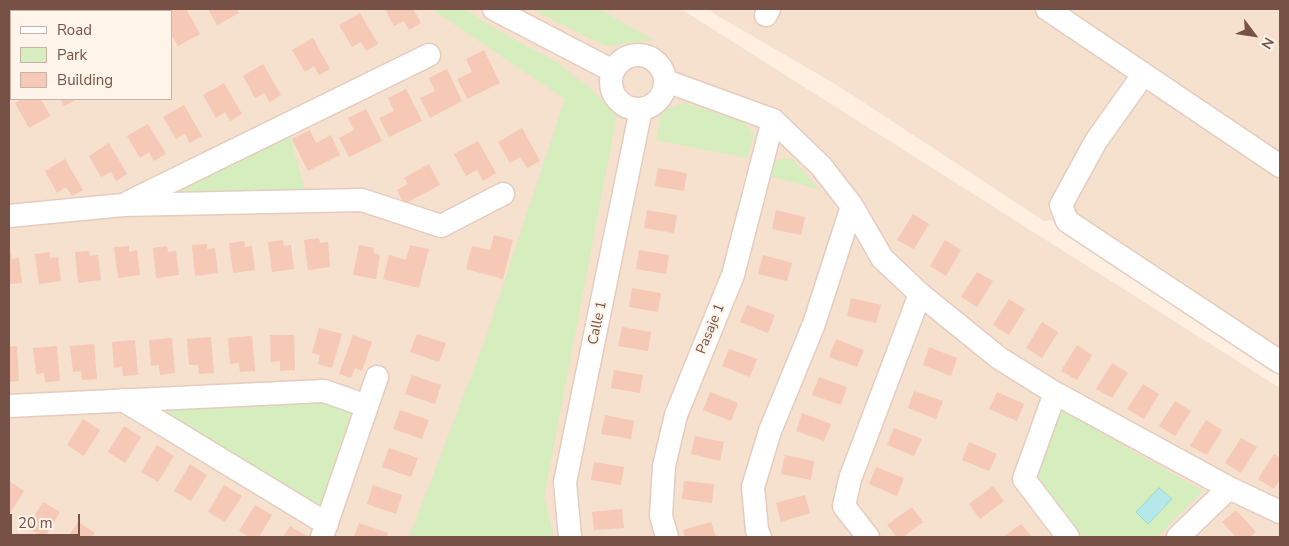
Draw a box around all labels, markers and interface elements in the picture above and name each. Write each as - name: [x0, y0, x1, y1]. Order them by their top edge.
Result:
- legend: [10, 10, 172, 100]
- north arrow: [1229, 10, 1279, 60]
- text: Road: [57, 20, 92, 40]
- text: N: [1256, 34, 1278, 52]
- text: Park: [57, 45, 87, 65]
- text: Building: [57, 70, 113, 90]
- street label: Calle 1: [585, 300, 611, 346]
- street label: Pasaje 1: [693, 301, 729, 357]
- scale bar: [12, 504, 82, 536]
- text: 20 m: [18, 513, 53, 533]

